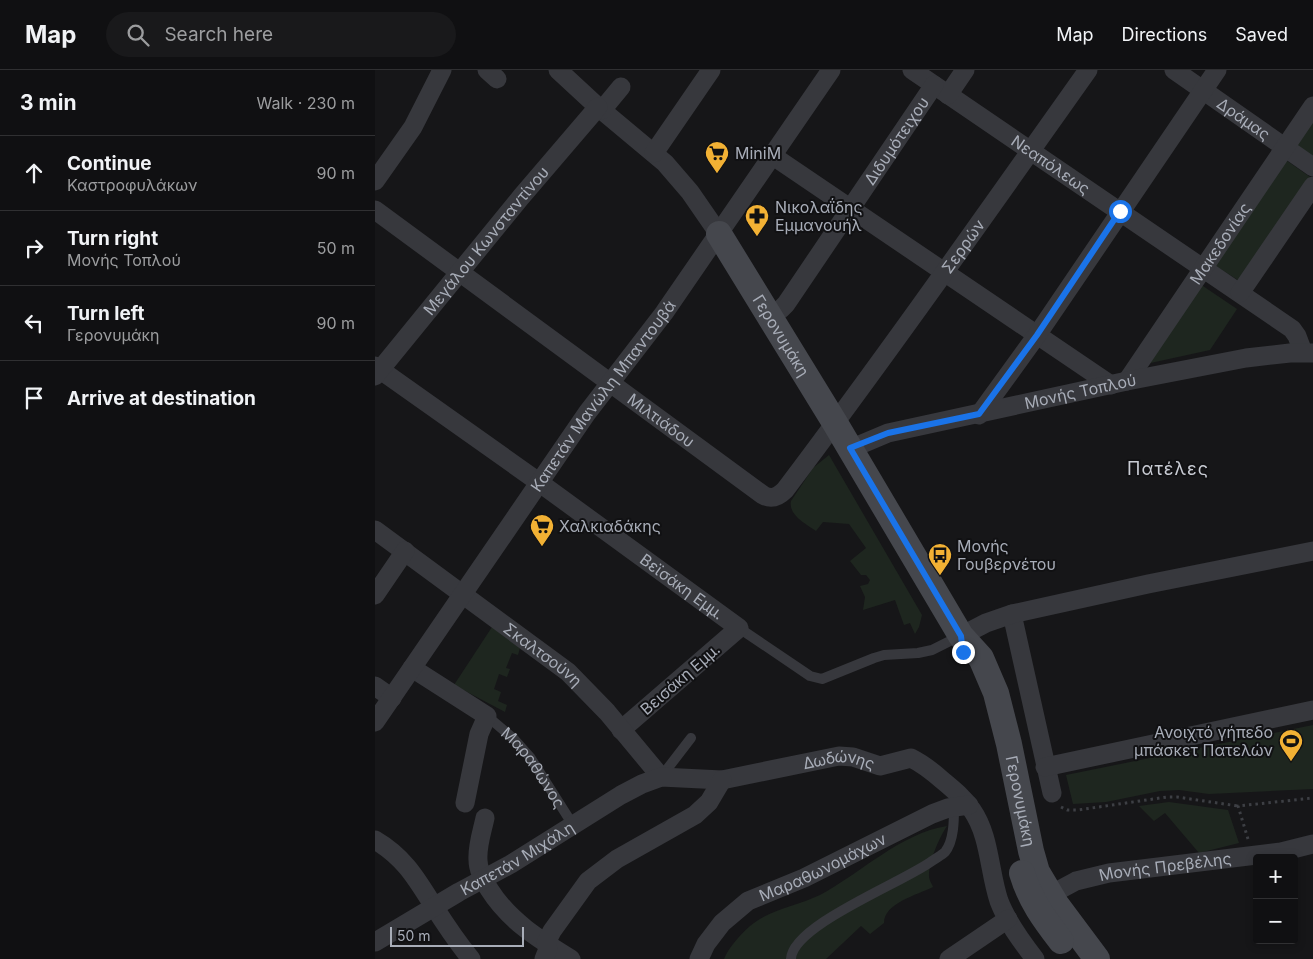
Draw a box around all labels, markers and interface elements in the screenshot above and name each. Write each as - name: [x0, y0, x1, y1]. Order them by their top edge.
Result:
- search box: [106, 12, 456, 57]
- text: Map: [25, 20, 76, 49]
- icon: search: [124, 21, 152, 49]
- text: Search here: [164, 23, 273, 46]
- text: Map: [1056, 24, 1094, 45]
- text: Directions: [1122, 24, 1207, 45]
- text: Saved: [1235, 24, 1288, 45]
- text: 3 min: [20, 90, 76, 115]
- text: Walk · 230 m: [257, 93, 355, 113]
- street label: Διδυμότειχου: [860, 93, 933, 188]
- street label: Δράμας: [1213, 93, 1274, 144]
- street label: Νεαπόλεως: [1007, 131, 1094, 199]
- supermarket icon: MiniM: [704, 140, 730, 174]
- place label: MiniM: [735, 143, 781, 163]
- text: Continue: [67, 152, 152, 175]
- icon: ahead: [20, 159, 48, 187]
- street label: Μεγάλου Κωνσταντίνου: [419, 162, 553, 319]
- text: 90 m: [316, 163, 355, 183]
- text: Καστροφυλάκων: [67, 175, 197, 195]
- place label: Νικολαΐδης Εμμανουήλ: [775, 197, 863, 235]
- street label: Μακεδονίας: [1185, 199, 1255, 288]
- route start: [1109, 200, 1132, 223]
- pharmacy icon: Νικολαΐδης Εμμανουήλ: [744, 203, 770, 237]
- street label: Σερρών: [937, 215, 989, 277]
- text: Turn right: [67, 227, 158, 250]
- icon: right: [20, 234, 48, 262]
- text: 50 m: [317, 238, 355, 258]
- text: Μονής Τοπλού: [67, 250, 181, 270]
- street label: Γερονυμάκη: [749, 291, 814, 380]
- street label: Καπετάν Μανώλη Μπαντουβά: [526, 296, 680, 496]
- text: Turn left: [67, 302, 145, 325]
- icon: left: [20, 309, 48, 337]
- text: 90 m: [316, 313, 355, 333]
- text: Γερονυμάκη: [67, 325, 159, 345]
- street label: Μονής Τοπλού: [1023, 369, 1138, 413]
- icon: arrive: [20, 384, 48, 412]
- text: Arrive at destination: [67, 387, 256, 410]
- street label: Μιλτιάδου: [624, 389, 699, 451]
- district label: Πατέλες: [1127, 458, 1209, 479]
- supermarket icon: Χαλκιαδάκης: [529, 513, 555, 547]
- place label: Χαλκιαδάκης: [559, 516, 661, 536]
- place label: Μονής Γουβερνέτου: [957, 536, 1056, 574]
- bus stop icon: Μονής Γουβερνέτου: [927, 542, 953, 576]
- street label: Βεϊσάκη Εμμ.: [636, 549, 728, 624]
- street label: Σκαλτσούνη: [500, 618, 586, 691]
- street label: Βεισάκη Εμμ.: [636, 639, 724, 719]
- route end: [952, 641, 975, 664]
- place label: Ανοιχτό γήπεδο μπάσκετ Πατελών: [1134, 722, 1273, 760]
- street label: Μαραθώνος: [497, 723, 570, 812]
- sports icon: Ανοιχτό γήπεδο μπάσκετ Πατελών: [1278, 728, 1304, 762]
- street label: Δωδώνης: [801, 746, 878, 774]
- street label: Γερονυμάκη: [1002, 754, 1040, 848]
- street label: Καπετάν Μιχάλη: [457, 817, 578, 899]
- street label: Μαραθωνομάχων: [756, 829, 890, 905]
- street label: Μονής Πρεβέλης: [1097, 848, 1233, 885]
- map controls: [1253, 854, 1298, 944]
- button: +: [1253, 854, 1298, 899]
- button: −: [1253, 899, 1298, 944]
- scale bar: [390, 924, 524, 947]
- text: 50 m: [397, 927, 431, 944]

